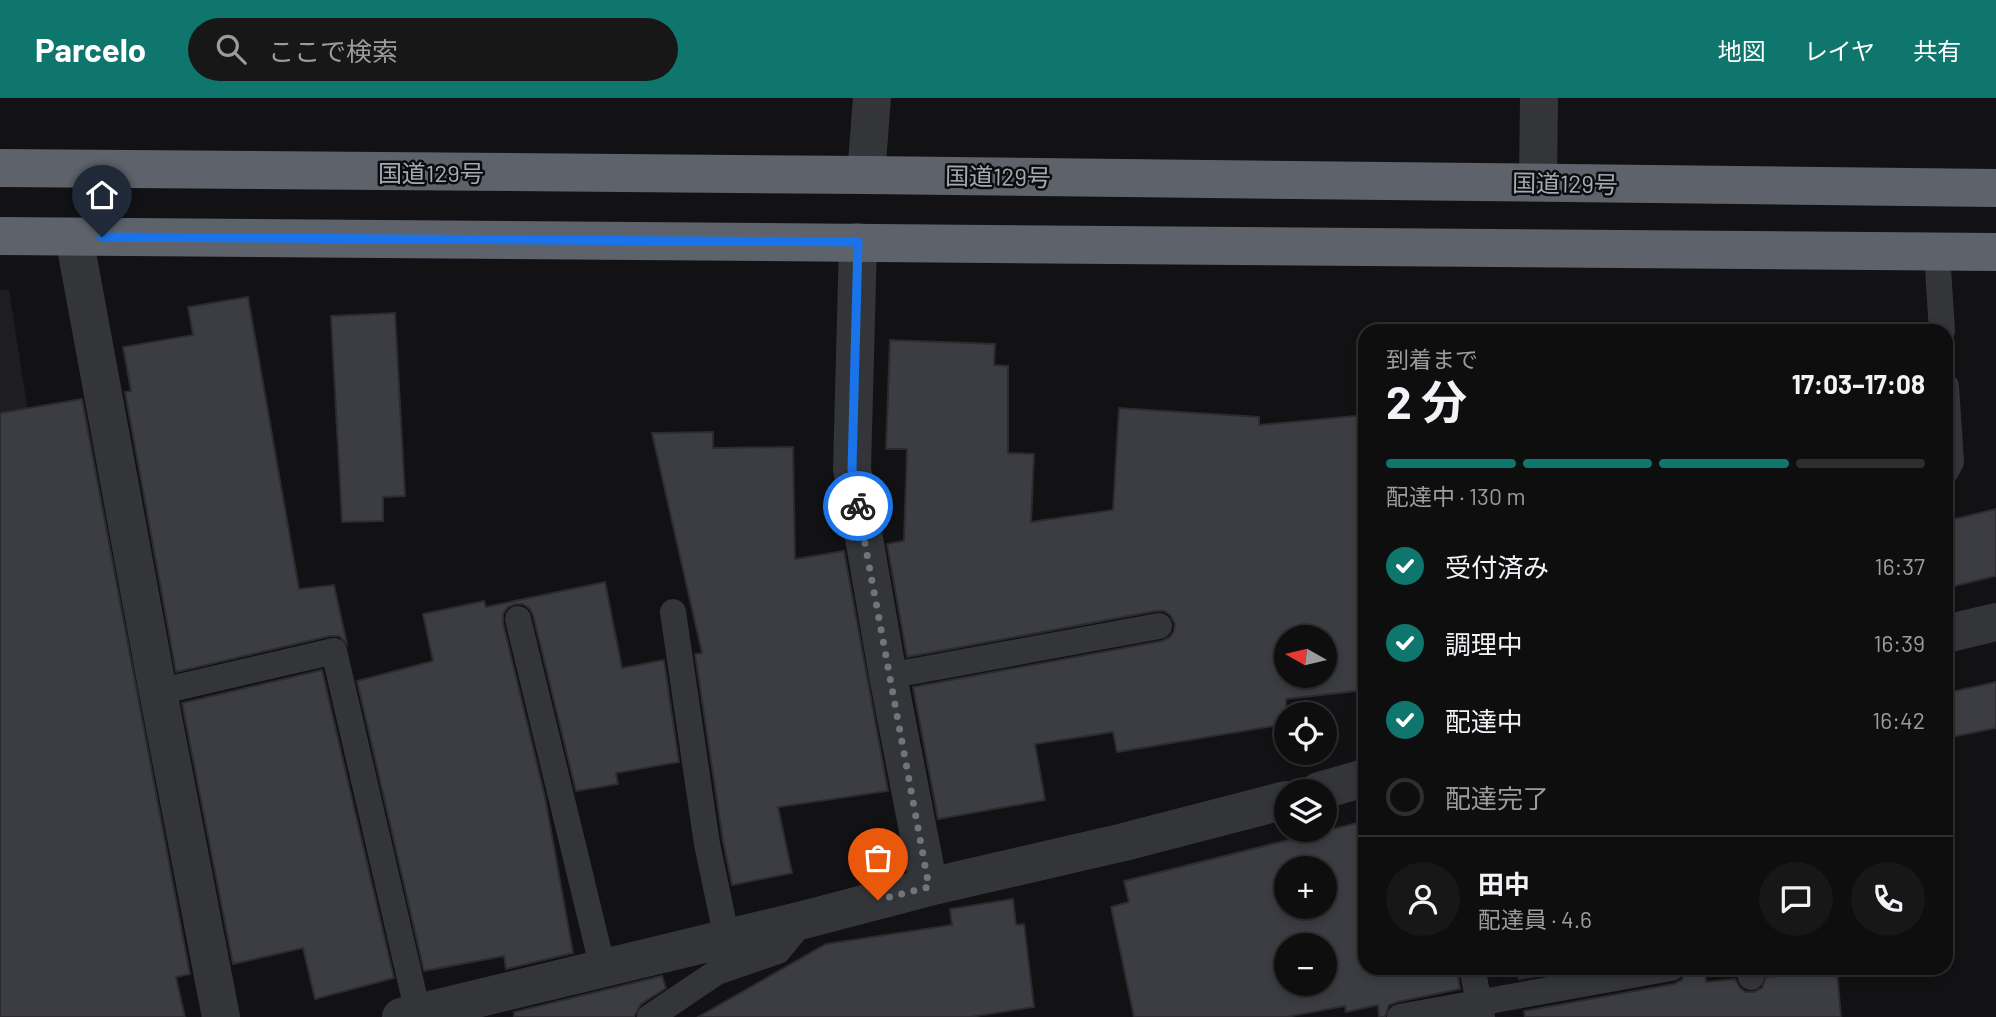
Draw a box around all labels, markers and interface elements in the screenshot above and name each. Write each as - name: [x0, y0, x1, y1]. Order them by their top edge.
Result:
- search box: [188, 18, 678, 81]
- text: Parcelo: [35, 29, 146, 69]
- icon: search: [212, 30, 250, 68]
- text: ここで検索: [268, 35, 398, 66]
- text: 地図: [1718, 36, 1766, 65]
- text: レイヤ: [1804, 36, 1875, 65]
- text: 共有: [1913, 36, 1961, 65]
- street label: 国道129号: [378, 158, 484, 187]
- street label: 国道129号: [945, 161, 1051, 191]
- pin: [72, 165, 132, 237]
- street label: 国道129号: [1512, 168, 1618, 198]
- icon: home: [83, 176, 121, 214]
- text: 到着まで: [1386, 345, 1478, 373]
- text: 17:03–17:08: [1792, 368, 1925, 399]
- text: 2 分: [1386, 373, 1467, 428]
- courier: [823, 471, 893, 541]
- text: 配達中 · 130 m: [1386, 482, 1526, 510]
- icon: bike: [839, 487, 877, 525]
- icon: check: [1386, 547, 1424, 585]
- text: 受付済み: [1445, 551, 1549, 582]
- text: 16:37: [1875, 552, 1925, 580]
- icon: check: [1386, 624, 1424, 662]
- north arrow: [1274, 625, 1337, 688]
- map controls: [1274, 625, 1337, 996]
- text: 調理中: [1445, 628, 1523, 659]
- text: 16:39: [1873, 629, 1925, 657]
- icon: check: [1386, 701, 1424, 739]
- button: locate: [1274, 702, 1337, 765]
- text: 配達中: [1445, 705, 1523, 736]
- text: 16:42: [1872, 706, 1925, 734]
- button: layers: [1274, 779, 1337, 842]
- text: 配達完了: [1445, 782, 1549, 813]
- pin: [848, 828, 908, 900]
- icon: bag: [859, 839, 897, 877]
- button: +: [1274, 856, 1337, 919]
- button: person: [1386, 862, 1460, 936]
- button: chat: [1759, 862, 1833, 936]
- button: phone: [1851, 862, 1925, 936]
- text: 田中: [1478, 868, 1530, 899]
- text: 配達員 · 4.6: [1478, 905, 1592, 933]
- button: −: [1274, 933, 1337, 996]

